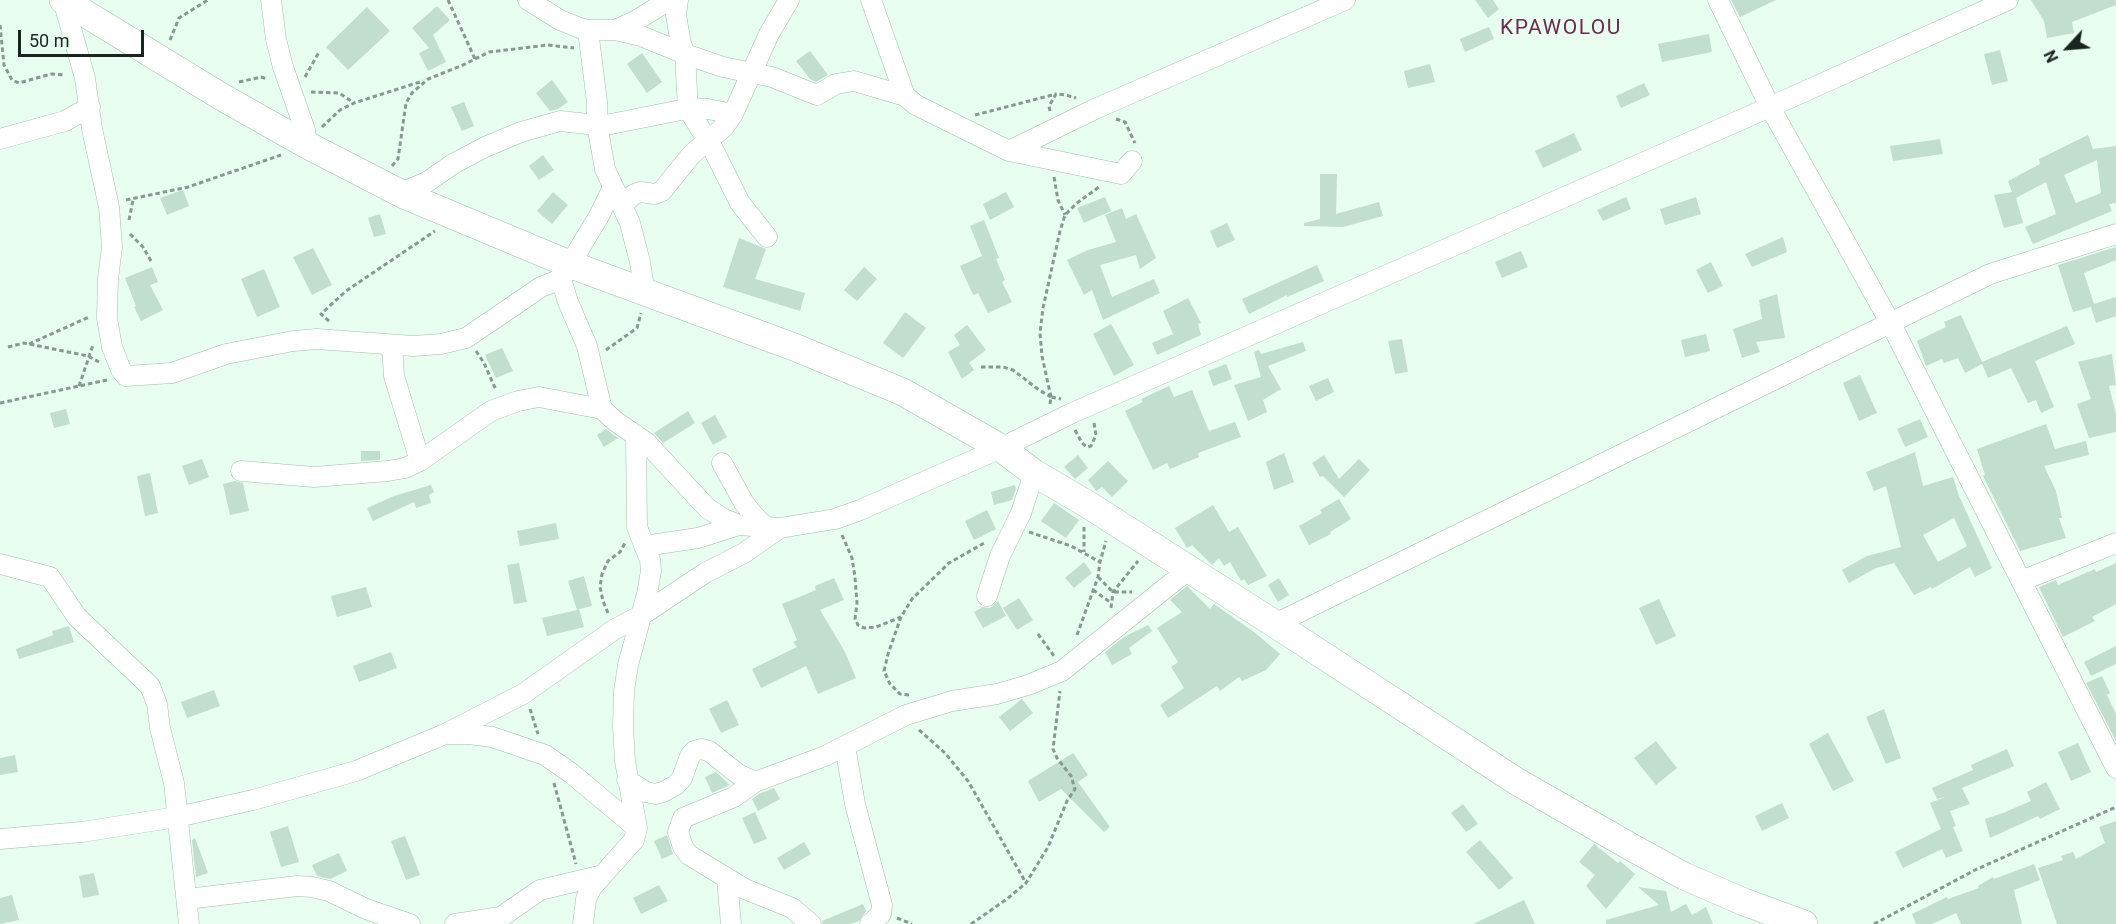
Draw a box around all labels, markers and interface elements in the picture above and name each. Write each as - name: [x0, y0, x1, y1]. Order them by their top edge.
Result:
- district label: KPAWOLOU: [1500, 16, 1622, 42]
- scale bar: [21, 18, 147, 56]
- north arrow: [2038, 18, 2098, 78]
- text: 50 m: [29, 30, 69, 51]
- text: N: [2040, 47, 2062, 65]

